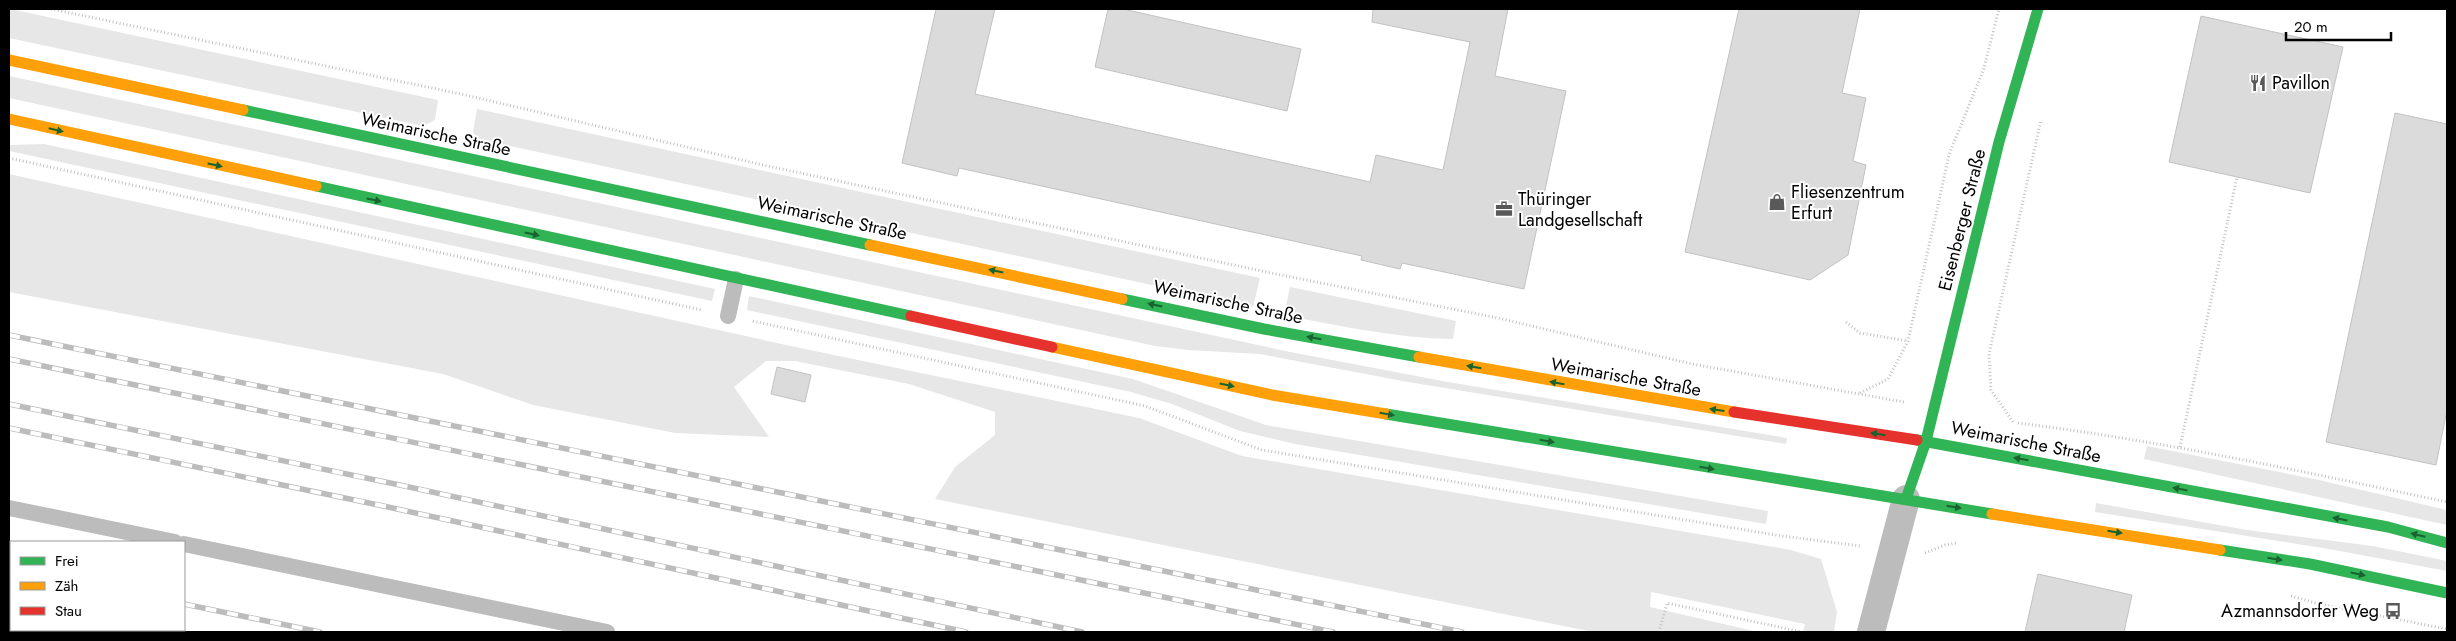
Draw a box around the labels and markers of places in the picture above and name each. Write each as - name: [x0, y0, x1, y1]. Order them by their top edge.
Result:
- place label: Pavillon: [2272, 70, 2330, 96]
- restaurant icon: Pavillon: [2248, 73, 2268, 93]
- place label: Fliesenzentrum Erfurt: [1791, 179, 1905, 226]
- place label: Thüringer Landgesellschaft: [1518, 186, 1643, 233]
- shop icon: Fliesenzentrum Erfurt: [1767, 192, 1787, 212]
- office icon: Thüringer Landgesellschaft: [1494, 199, 1514, 219]
- place label: Azmannsdorfer Weg: [2221, 598, 2379, 624]
- bus stop icon: Azmannsdorfer Weg: [2383, 601, 2403, 621]

